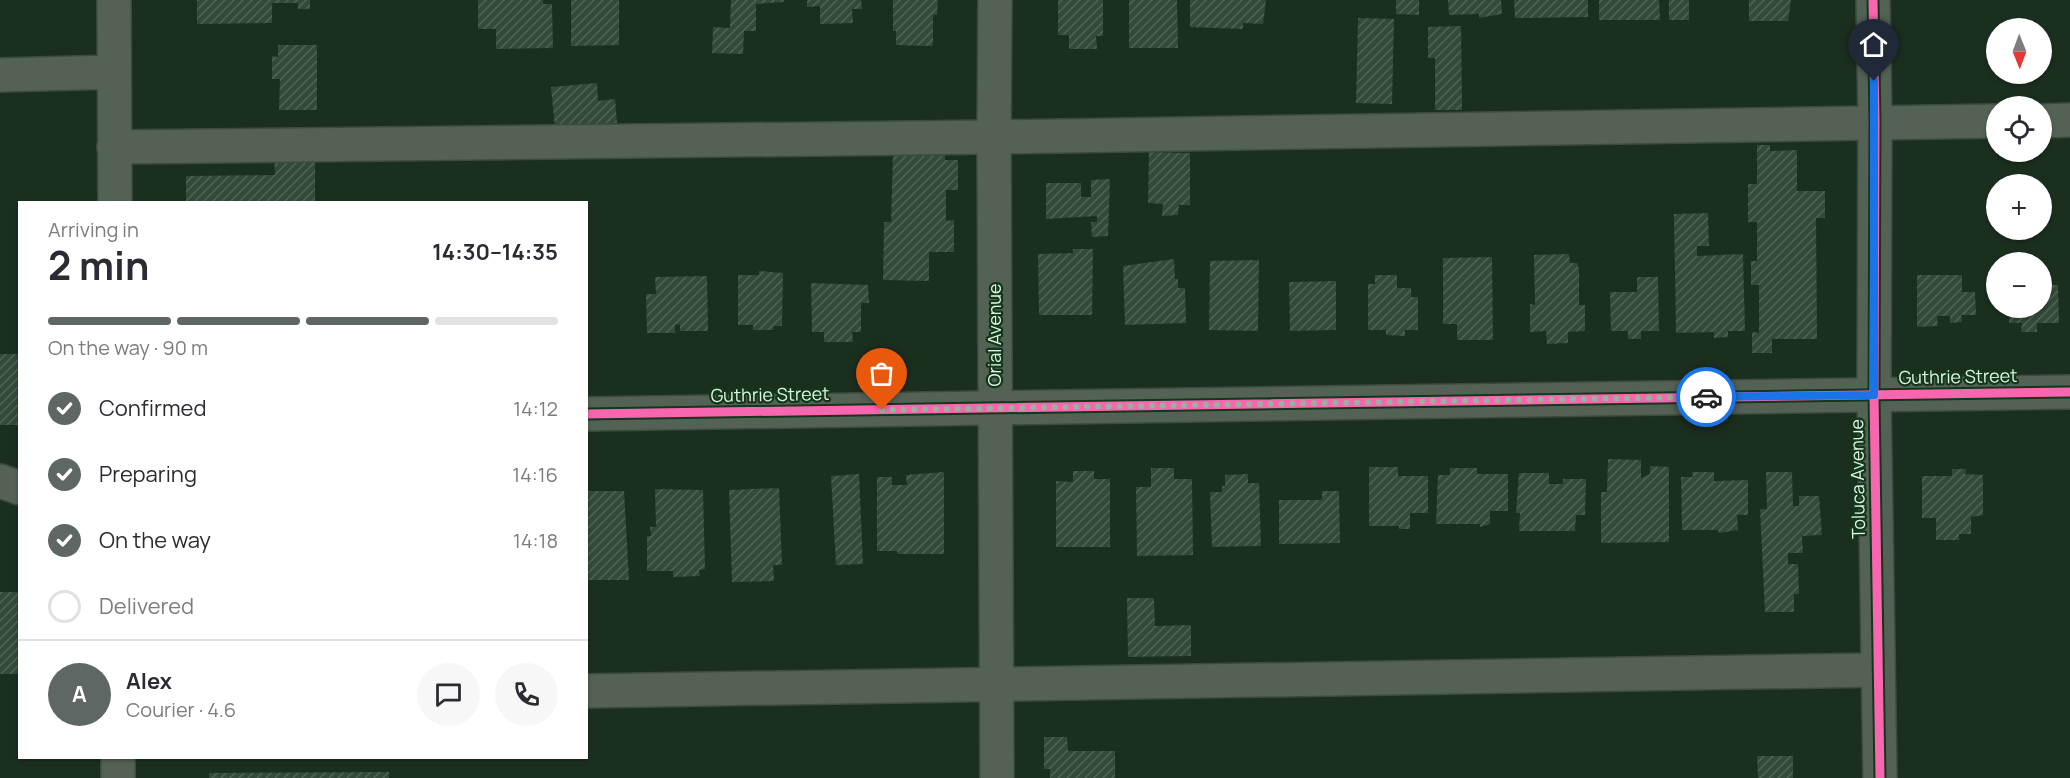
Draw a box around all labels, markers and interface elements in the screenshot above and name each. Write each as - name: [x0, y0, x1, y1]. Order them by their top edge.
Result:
- north arrow: [1986, 18, 2052, 84]
- map controls: [1986, 18, 2052, 318]
- pin: [1848, 19, 1899, 81]
- icon: home: [1857, 28, 1890, 61]
- button: locate: [1986, 96, 2052, 162]
- button: +: [1986, 174, 2052, 240]
- text: Arriving in: [48, 216, 139, 243]
- text: 14:30–14:35: [432, 237, 558, 267]
- text: 2 min: [48, 238, 149, 292]
- button: −: [1986, 252, 2052, 318]
- street label: Orial Avenue: [982, 283, 1006, 387]
- text: On the way · 90 m: [48, 334, 208, 361]
- pin: [856, 348, 907, 410]
- icon: bag: [865, 357, 898, 390]
- street label: Guthrie Street: [1898, 363, 2018, 389]
- courier: [1676, 367, 1736, 427]
- street label: Guthrie Street: [710, 381, 830, 407]
- icon: car: [1690, 381, 1723, 414]
- icon: check: [48, 392, 81, 425]
- text: Confirmed: [99, 393, 207, 423]
- text: 14:12: [513, 395, 558, 422]
- street label: Toluca Avenue: [1844, 419, 1870, 539]
- icon: check: [48, 458, 81, 491]
- text: Preparing: [99, 459, 197, 489]
- text: 14:16: [512, 461, 558, 488]
- icon: check: [48, 524, 81, 557]
- text: On the way: [99, 525, 211, 555]
- text: 14:18: [513, 527, 558, 554]
- text: Delivered: [99, 591, 194, 621]
- button: chat: [417, 663, 480, 726]
- button: phone: [495, 663, 558, 726]
- text: Alex: [126, 666, 172, 696]
- text: A: [72, 679, 87, 709]
- text: Courier · 4.6: [126, 696, 236, 723]

